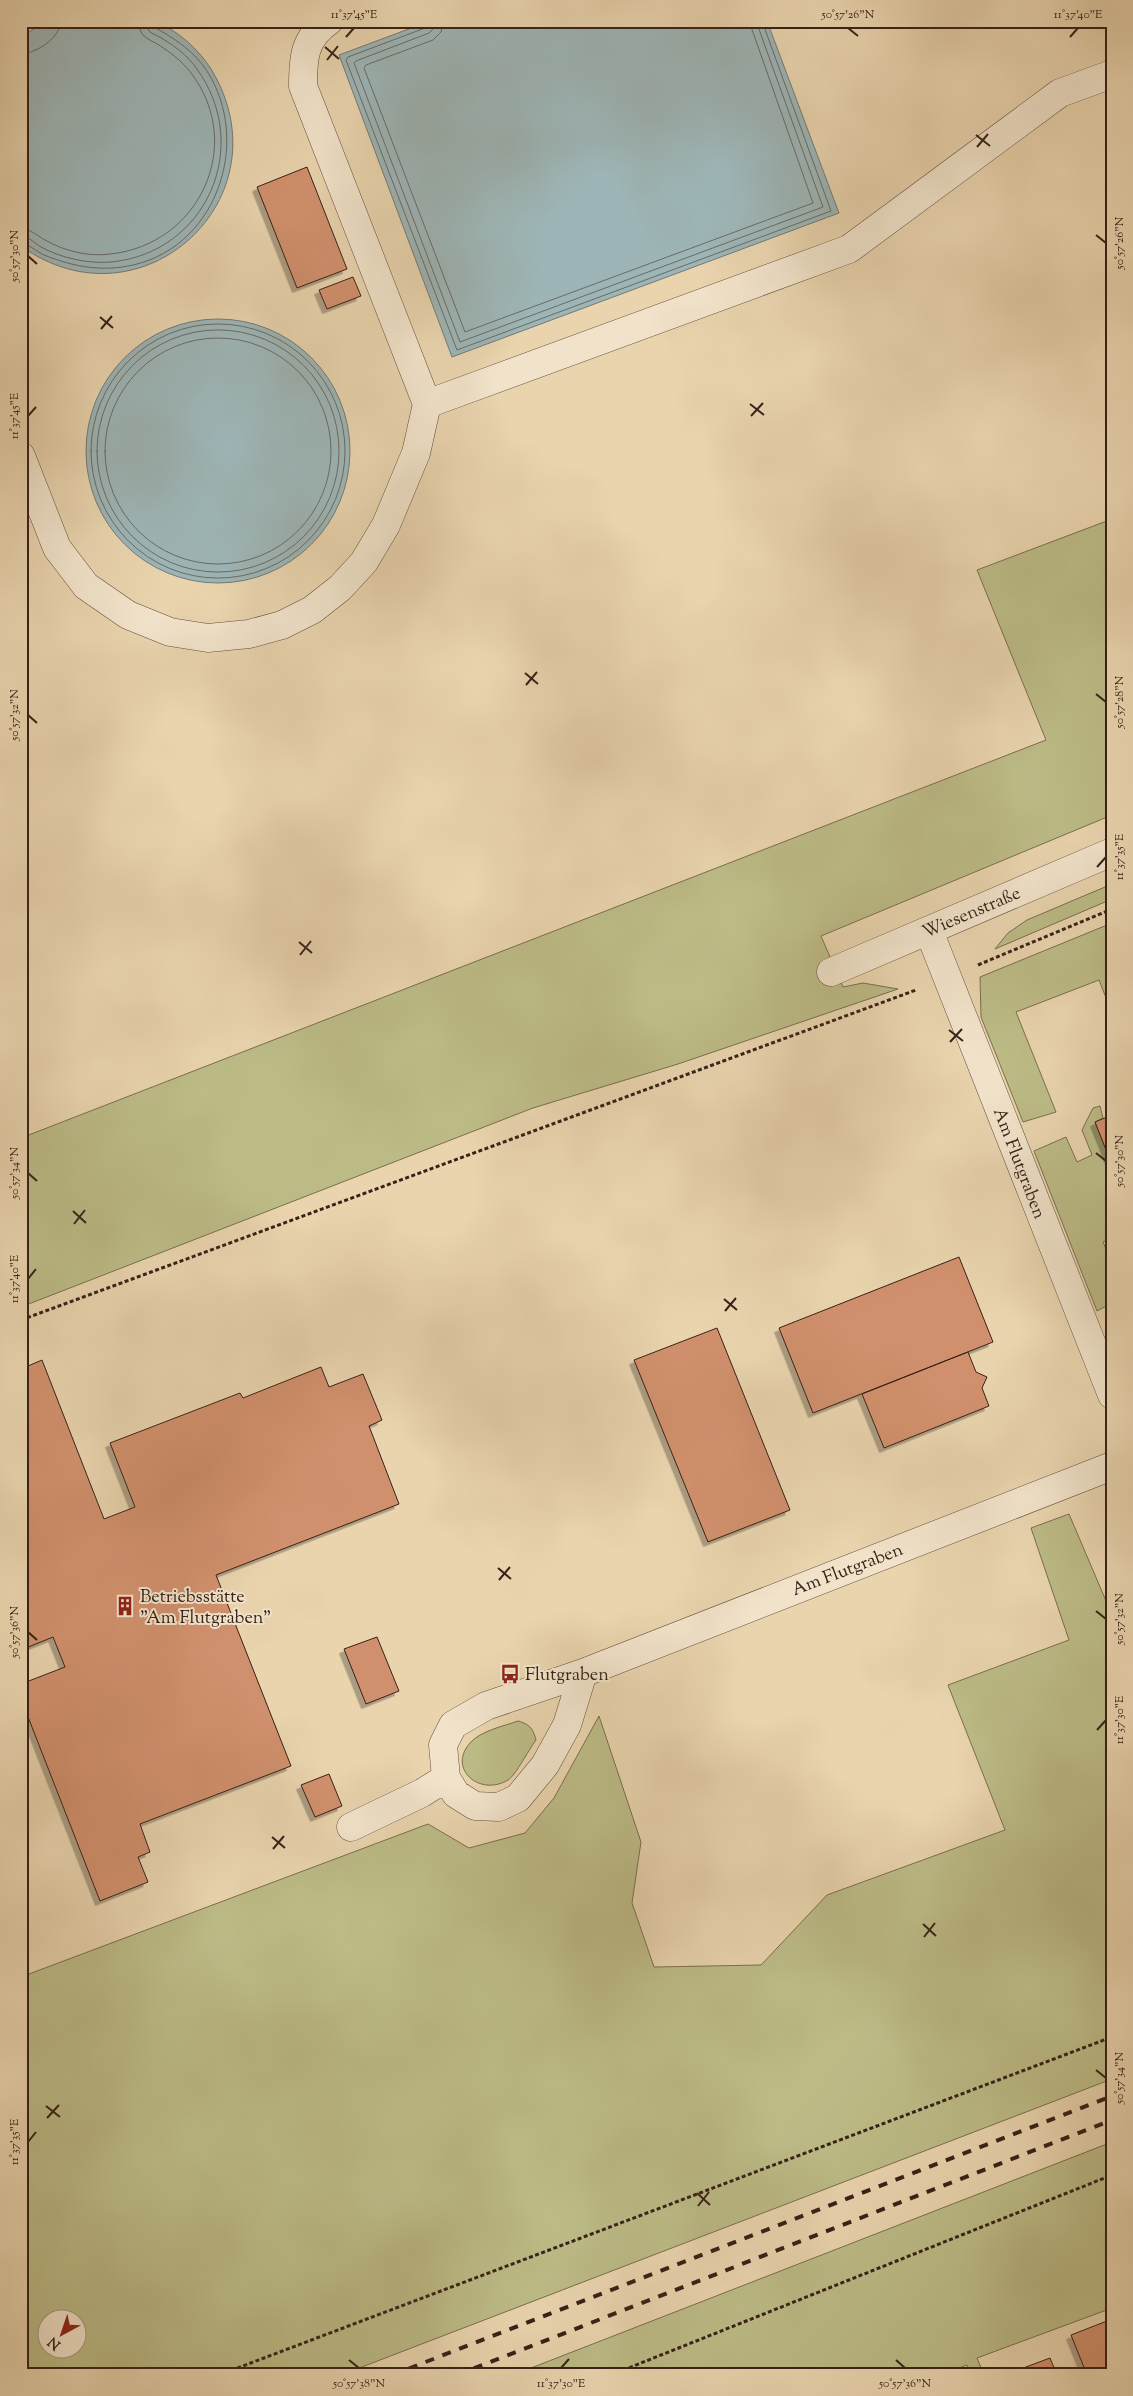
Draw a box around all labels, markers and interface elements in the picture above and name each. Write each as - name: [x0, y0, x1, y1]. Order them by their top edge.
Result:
- text: 11°37'45"E: [331, 6, 378, 24]
- text: 50°57'26"N: [821, 6, 875, 24]
- text: 11°37'40"E: [1054, 6, 1103, 24]
- text: 50°57'26"N: [1111, 216, 1129, 270]
- text: 50°57'30"N: [6, 230, 24, 283]
- text: 11°37'45"E: [6, 392, 24, 439]
- text: 50°57'28"N: [1111, 675, 1129, 729]
- text: 50°57'32"N: [6, 689, 24, 742]
- text: 11°37'35"E: [1111, 833, 1129, 880]
- street label: Wiesenstraße: [919, 881, 1025, 946]
- street label: Am Flutgraben: [985, 1104, 1051, 1223]
- text: 50°57'30"N: [1111, 1135, 1129, 1188]
- text: 50°57'34"N: [6, 1147, 24, 1200]
- text: 11°37'40"E: [6, 1254, 24, 1303]
- street label: Am Flutgraben: [788, 1538, 907, 1604]
- place label: Betriebsstätte "Am Flutgraben": [140, 1585, 271, 1632]
- text: 50°57'32"N: [1111, 1593, 1129, 1646]
- building icon: Betriebsstätte "Am Flutgraben": [114, 1595, 136, 1617]
- text: 50°57'36"N: [6, 1606, 24, 1659]
- bus stop icon: Flutgraben: [499, 1663, 521, 1685]
- place label: Flutgraben: [525, 1663, 609, 1689]
- text: 11°37'30"E: [1111, 1695, 1129, 1744]
- text: 50°57'34"N: [1111, 2052, 1129, 2105]
- text: 11°37'35"E: [6, 2118, 24, 2165]
- north arrow: [38, 2308, 88, 2358]
- text: N: [44, 2331, 66, 2354]
- text: 50°57'38"N: [332, 2375, 386, 2393]
- text: 11°37'30"E: [537, 2375, 586, 2393]
- text: 50°57'36"N: [878, 2375, 931, 2393]

